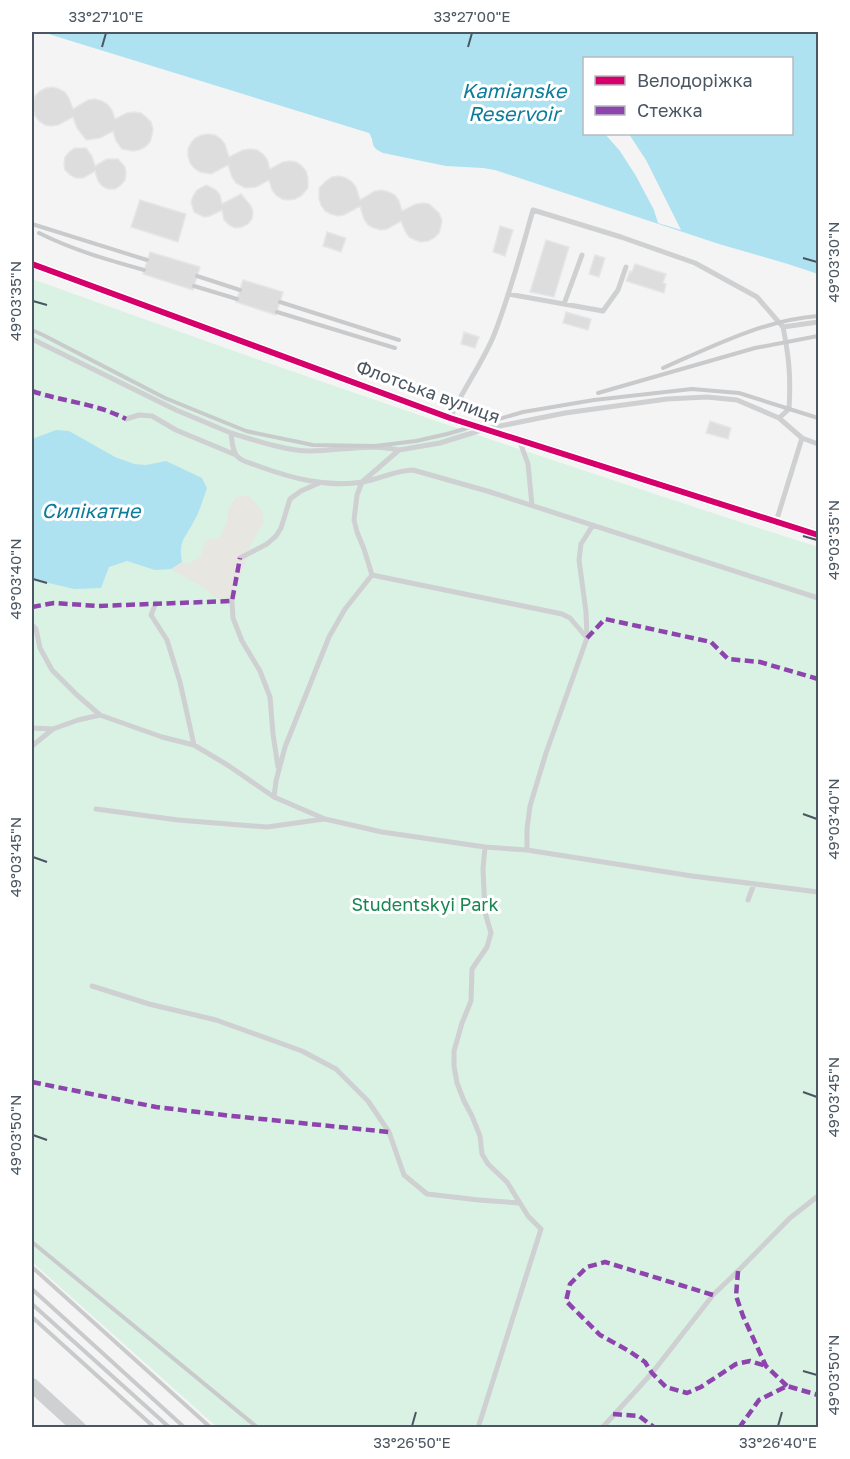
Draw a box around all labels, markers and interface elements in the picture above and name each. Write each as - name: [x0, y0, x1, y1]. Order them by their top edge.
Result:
- text: 33°27'10"E: [69, 7, 143, 25]
- text: 33°27'00"E: [434, 7, 510, 25]
- legend: [583, 57, 793, 135]
- text: Велодоріжка: [637, 69, 753, 91]
- water label: Kamianske Reservoir: [462, 78, 568, 125]
- text: Стежка: [637, 99, 703, 121]
- text: 49°03'30"N: [824, 222, 842, 302]
- text: 49°03'35"N: [6, 261, 24, 341]
- street label: Флотська вулиця: [353, 355, 503, 427]
- water label: Силікатне: [42, 498, 142, 522]
- text: 49°03'35"N: [824, 500, 842, 580]
- text: 49°03'40"N: [6, 538, 24, 620]
- text: 49°03'40"N: [824, 778, 842, 860]
- text: 49°03'45"N: [6, 817, 24, 897]
- park label: Studentskyi Park: [351, 893, 499, 915]
- text: 49°03'45"N: [824, 1057, 842, 1137]
- text: 49°03'50"N: [6, 1095, 24, 1175]
- text: 49°03'50"N: [824, 1335, 842, 1415]
- text: 33°26'50"E: [373, 1433, 451, 1451]
- text: 33°26'40"E: [739, 1433, 817, 1451]

